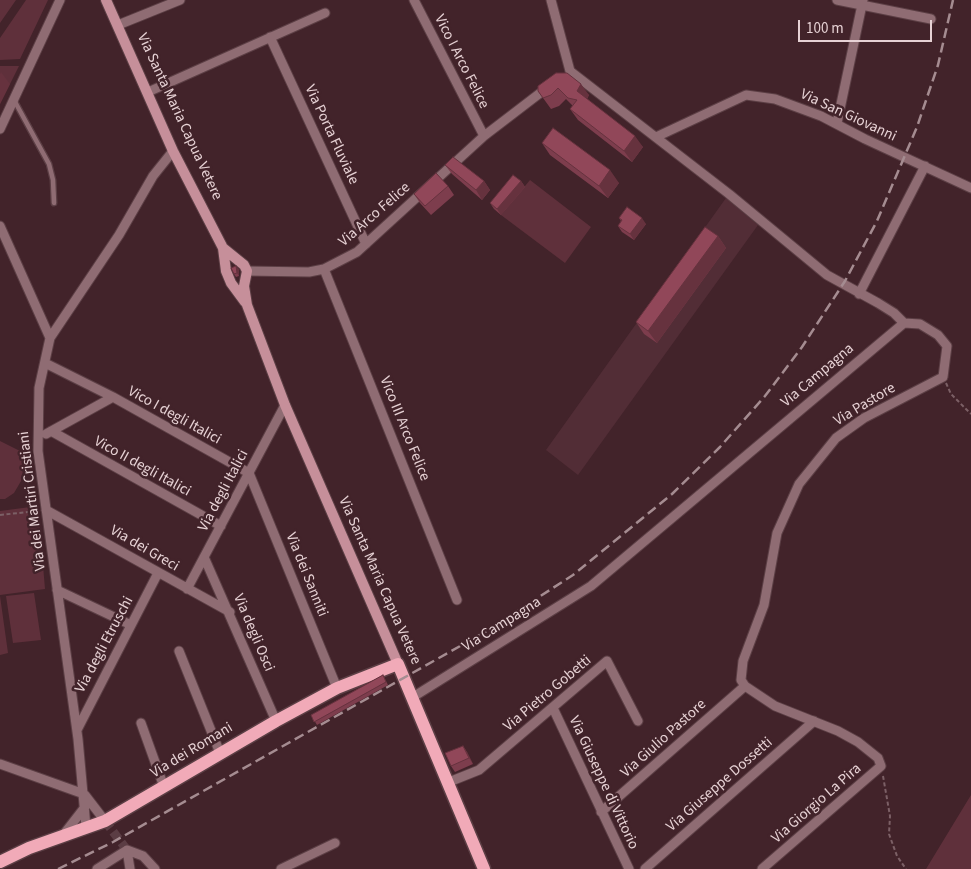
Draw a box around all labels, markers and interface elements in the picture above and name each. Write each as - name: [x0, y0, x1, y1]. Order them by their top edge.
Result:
- scale bar: [801, 10, 935, 42]
- street label: Vico I Arco Felice: [430, 12, 492, 112]
- text: 100 m: [806, 18, 844, 39]
- street label: Via Santa Maria Capua Vetere: [132, 31, 226, 203]
- street label: Via Porta Fluviale: [300, 82, 362, 188]
- street label: Via San Giovanni: [797, 86, 899, 146]
- street label: Via Arco Felice: [336, 179, 414, 251]
- street label: Via Campagna: [778, 340, 858, 412]
- street label: Vico III Arco Felice: [375, 374, 433, 484]
- street label: Via Pastore: [831, 380, 899, 430]
- street label: Vico I degli Italici: [124, 383, 224, 449]
- street label: Via dei Martiri Cristiani: [16, 430, 50, 572]
- street label: Vico II degli Italici: [90, 433, 194, 501]
- street label: Via degli Italici: [195, 447, 253, 535]
- street label: Via Santa Maria Capua Vetere: [334, 494, 424, 668]
- street label: Via dei Greci: [106, 522, 182, 576]
- street label: Via dei Sanniti: [281, 530, 331, 620]
- street label: Via degli Osci: [229, 592, 277, 674]
- street label: Via degli Etruschi: [72, 594, 138, 696]
- street label: Via Campagna: [459, 594, 545, 656]
- street label: Via Pietro Gobetti: [500, 652, 596, 736]
- street label: Via Giulio Pastore: [618, 696, 710, 782]
- street label: Via Giuseppe di Vittorio: [564, 713, 642, 853]
- street label: Via dei Romani: [148, 719, 236, 783]
- street label: Via Giuseppe Dossetti: [663, 734, 777, 836]
- street label: Via Giorgio La Pira: [768, 760, 866, 848]

